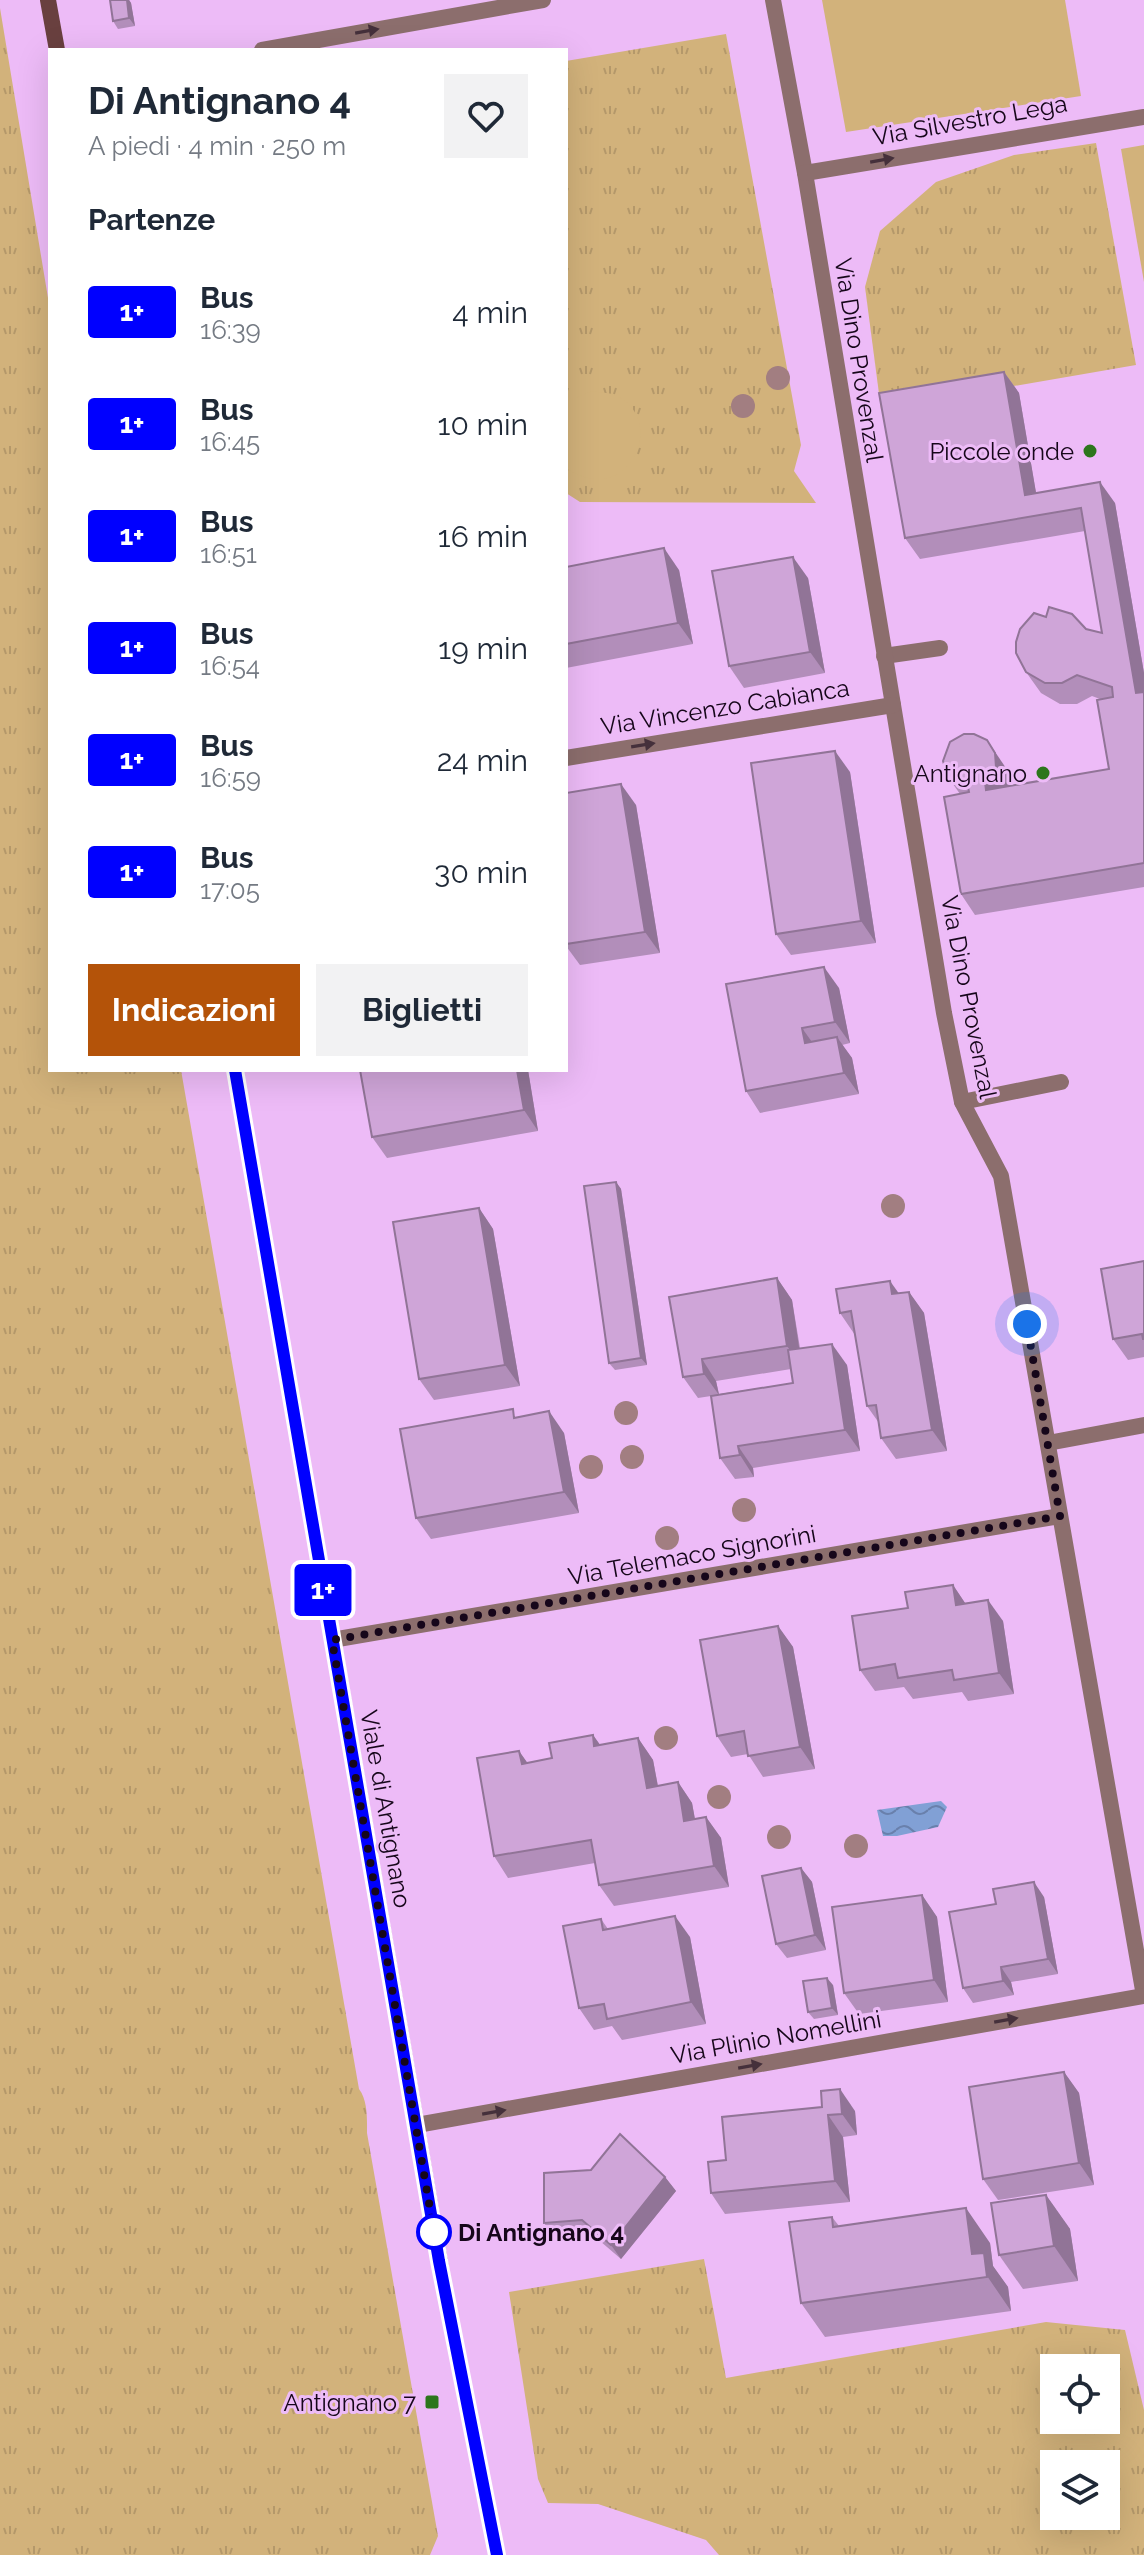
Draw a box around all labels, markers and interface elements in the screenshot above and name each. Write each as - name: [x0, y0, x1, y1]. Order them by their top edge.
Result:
- one-way arrow: [355, 25, 380, 37]
- button: heart: [444, 74, 528, 158]
- text: Di Antignano 4: [88, 78, 351, 123]
- street label: Via Silvestro Lega: [871, 89, 1069, 151]
- text: A piedi · 4 min · 250 m: [88, 131, 346, 161]
- one-way arrow: [869, 153, 894, 165]
- text: Partenze: [88, 202, 215, 237]
- street label: Via Dino Provenzal: [829, 256, 890, 465]
- text: Bus: [200, 280, 254, 315]
- text: 1+: [119, 295, 145, 328]
- text: 4 min: [452, 295, 528, 330]
- text: 16:39: [200, 315, 261, 345]
- text: Bus: [200, 392, 254, 427]
- text: 1+: [119, 407, 145, 440]
- text: 10 min: [438, 407, 528, 442]
- text: 16:45: [200, 427, 260, 457]
- place label: Piccole onde: [929, 437, 1074, 466]
- marker: Piccole onde: [1081, 442, 1099, 460]
- text: Bus: [200, 504, 254, 539]
- text: 1+: [119, 519, 145, 552]
- text: 16 min: [438, 519, 528, 554]
- text: 16:51: [200, 539, 257, 569]
- text: Bus: [200, 616, 254, 651]
- text: 1+: [119, 631, 145, 664]
- text: 19 min: [438, 631, 528, 666]
- text: 16:54: [200, 651, 260, 681]
- street label: Via Vincenzo Cabianca: [599, 673, 851, 741]
- text: Bus: [200, 728, 254, 763]
- one-way arrow: [631, 739, 656, 751]
- text: 1+: [119, 743, 145, 776]
- text: 24 min: [437, 743, 528, 778]
- place label: Antignano: [913, 759, 1027, 788]
- text: 16:59: [200, 763, 261, 793]
- marker: Antignano: [1034, 764, 1052, 782]
- text: Bus: [200, 840, 254, 875]
- text: 1+: [119, 855, 145, 888]
- text: 30 min: [434, 855, 528, 890]
- text: 17:05: [200, 875, 260, 905]
- street label: Via Dino Provenzal: [935, 893, 1003, 1101]
- button: Indicazioni: [88, 964, 300, 1056]
- button: Biglietti: [316, 964, 528, 1056]
- your location: [1007, 1304, 1047, 1344]
- street label: Via Telemaco Signorini: [566, 1519, 818, 1591]
- line badge: 1+: [287, 1564, 359, 1616]
- text: 1+: [310, 1573, 336, 1606]
- street label: Viale di Antignano: [354, 1708, 418, 1910]
- street label: Via Plinio Nomellini: [668, 2004, 884, 2070]
- one-way arrow: [994, 2014, 1019, 2026]
- one-way arrow: [738, 2060, 763, 2072]
- one-way arrow: [482, 2105, 507, 2117]
- marker: Di Antignano 4: [417, 2215, 451, 2249]
- place label: Di Antignano 4: [458, 2218, 624, 2247]
- map controls: [1040, 2354, 1120, 2530]
- button: locate: [1040, 2354, 1120, 2434]
- place label: Antignano 7: [283, 2388, 416, 2417]
- marker: Antignano 7: [423, 2393, 441, 2411]
- button: layers: [1040, 2450, 1120, 2530]

